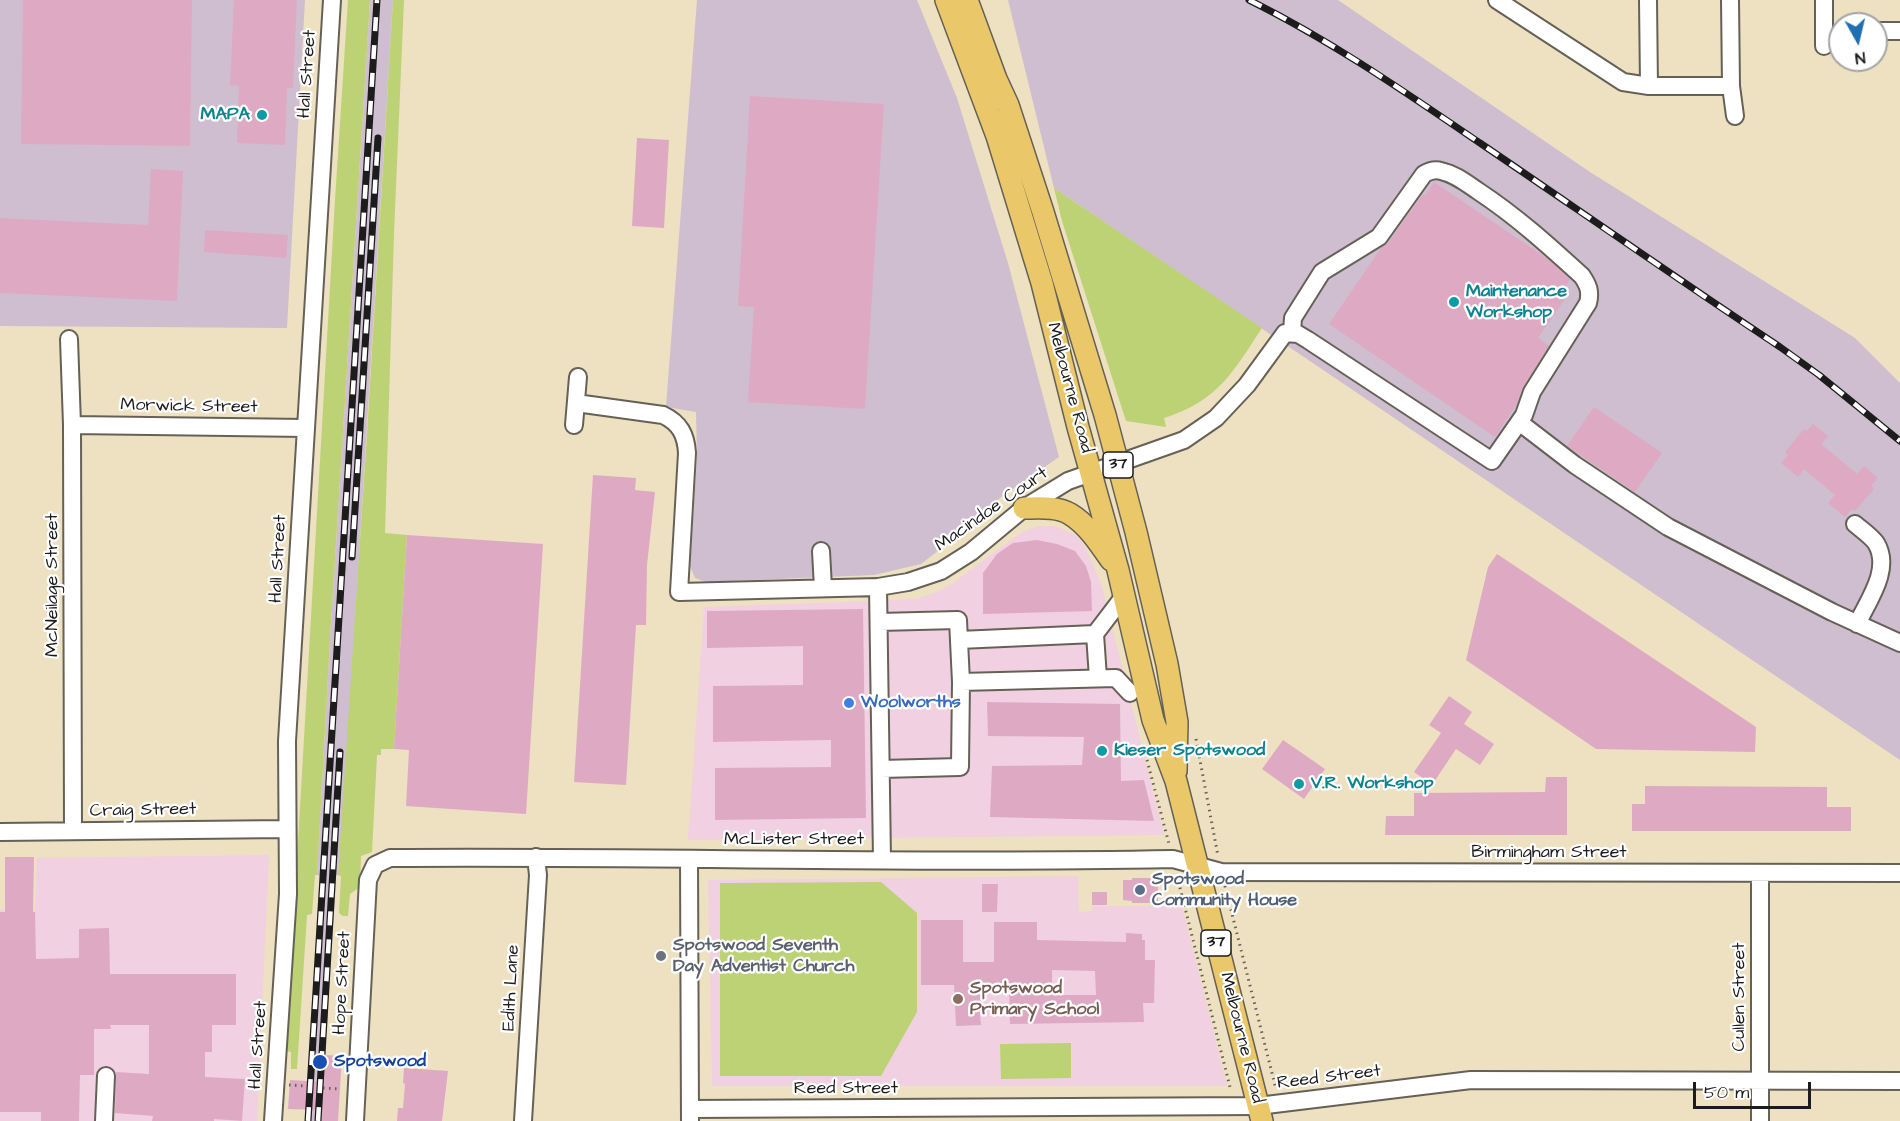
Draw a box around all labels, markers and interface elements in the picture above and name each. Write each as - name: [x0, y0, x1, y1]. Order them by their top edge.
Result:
- north arrow: [1828, 12, 1888, 72]
- street label: Hall Street: [294, 29, 322, 119]
- text: N: [1854, 46, 1867, 69]
- place label: MAPA: [201, 104, 250, 126]
- marker: MAPA: [255, 108, 269, 122]
- place label: Maintenance Workshop: [1466, 281, 1567, 324]
- marker: Maintenance Workshop: [1447, 295, 1461, 309]
- street label: Melbourne Road: [1041, 320, 1097, 456]
- street label: Morwick Street: [120, 395, 258, 419]
- road number: 37: [1103, 452, 1133, 478]
- street label: Macindoe Court: [931, 463, 1053, 557]
- street label: McNeilage Street: [42, 513, 64, 657]
- street label: Hall Street: [266, 514, 292, 604]
- place label: Woolworths: [861, 692, 961, 714]
- marker: Woolworths: [842, 696, 856, 710]
- place label: Kieser Spotswood: [1114, 740, 1265, 762]
- marker: Kieser Spotswood: [1095, 744, 1109, 758]
- place label: V.R. Workshop: [1311, 773, 1434, 795]
- marker: V.R. Workshop: [1292, 777, 1306, 791]
- street label: Craig Street: [90, 799, 196, 823]
- street label: McLister Street: [724, 829, 864, 851]
- street label: Birmingham Street: [1471, 842, 1627, 864]
- place label: Spotswood Community House: [1152, 869, 1297, 912]
- marker: Spotswood Community House: [1133, 883, 1147, 897]
- road number: 37: [1201, 930, 1231, 956]
- street label: Hope Street: [330, 931, 356, 1035]
- place label: Spotswood Seventh Day Adventist Church: [673, 935, 854, 978]
- street label: Cullen Street: [1729, 942, 1751, 1052]
- street label: Edith Lane: [499, 944, 525, 1032]
- marker: Spotswood Seventh Day Adventist Church: [654, 949, 668, 963]
- street label: Melbourne Road: [1214, 970, 1268, 1106]
- place label: Spotswood Primary School: [970, 978, 1099, 1020]
- marker: Spotswood Primary School: [951, 992, 965, 1006]
- street label: Hall Street: [245, 1000, 273, 1090]
- place label: Spotswood: [334, 1051, 426, 1073]
- marker: Spotswood: [311, 1053, 329, 1071]
- street label: Reed Street: [1276, 1061, 1382, 1095]
- scale bar: [1696, 1070, 1814, 1108]
- street label: Reed Street: [794, 1078, 898, 1100]
- text: 50 m: [1704, 1080, 1749, 1105]

